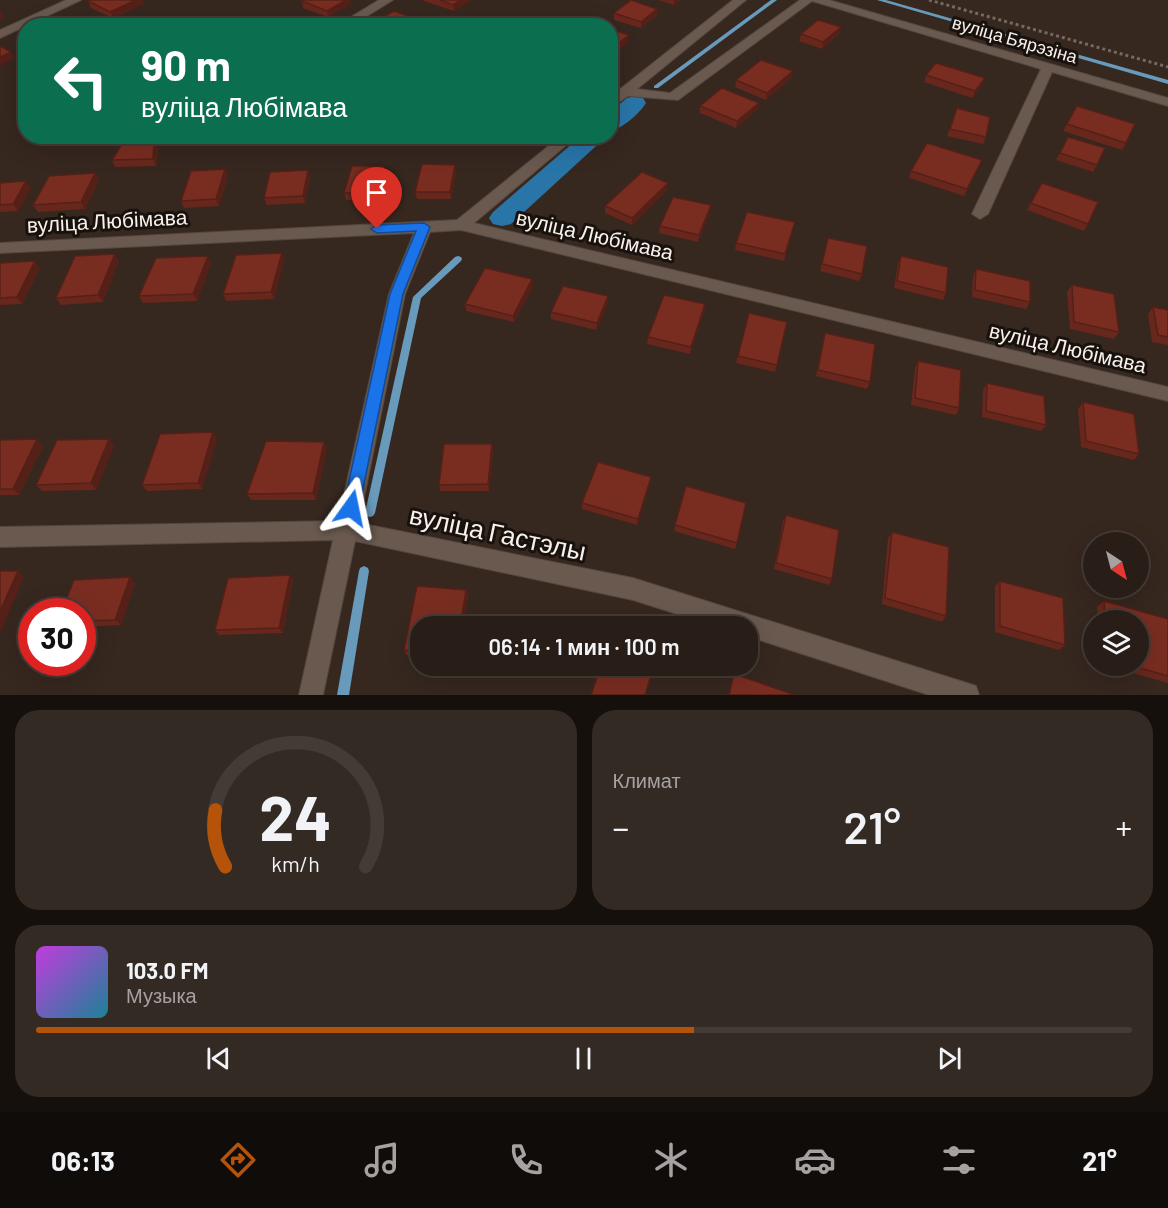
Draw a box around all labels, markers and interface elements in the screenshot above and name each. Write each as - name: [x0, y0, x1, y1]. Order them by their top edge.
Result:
- street label: вуліца Бярэзіна: [950, 11, 1081, 68]
- text: 90 m: [141, 39, 231, 89]
- icon: left: [42, 42, 120, 120]
- text: вуліца Любімава: [141, 90, 347, 122]
- pin: [351, 167, 402, 229]
- icon: arrive: [360, 176, 393, 209]
- street label: вуліца Любімава: [26, 203, 188, 237]
- street label: вуліца Любімава: [514, 204, 676, 264]
- street label: вуліца Любімава: [987, 317, 1149, 377]
- position arrow: [319, 476, 383, 540]
- street label: вуліца Гастэлы: [407, 498, 589, 566]
- north arrow: [1083, 532, 1149, 598]
- map controls: [1083, 532, 1149, 676]
- speed limit sign: 30: [18, 598, 96, 676]
- button: layers: [1083, 610, 1149, 676]
- text: 06:14 · 1 мин · 100 m: [489, 633, 679, 659]
- text: Климат: [613, 768, 681, 792]
- text: 24: [259, 779, 332, 853]
- text: 21°: [844, 799, 901, 853]
- text: −: [613, 807, 629, 847]
- text: +: [1115, 807, 1132, 847]
- text: km/h: [271, 851, 320, 876]
- text: 103.0 FM: [126, 957, 209, 983]
- text: Музыка: [126, 983, 197, 1007]
- icon: previous: [202, 1042, 235, 1075]
- icon: pause: [567, 1042, 600, 1075]
- icon: next: [933, 1042, 966, 1075]
- icon: directions: [217, 1139, 259, 1181]
- icon: music: [361, 1139, 403, 1181]
- icon: phone: [505, 1139, 547, 1181]
- icon: climate: [650, 1139, 692, 1181]
- icon: car: [794, 1139, 836, 1181]
- icon: filters: [938, 1139, 980, 1181]
- text: 06:13: [51, 1144, 115, 1176]
- text: 21°: [1082, 1144, 1117, 1176]

